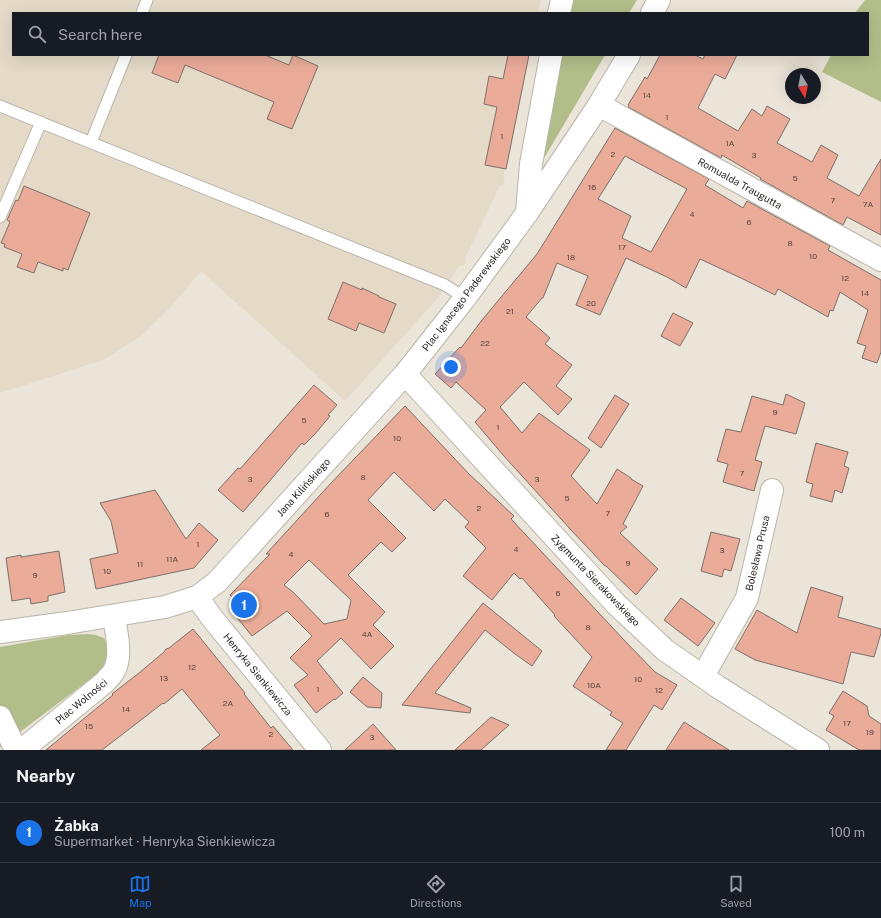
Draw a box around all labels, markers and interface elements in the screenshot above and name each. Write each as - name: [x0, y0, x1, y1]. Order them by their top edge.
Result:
- search box: [12, 12, 869, 56]
- icon: search: [26, 23, 48, 45]
- text: Search here: [58, 26, 142, 43]
- north arrow: [785, 68, 821, 104]
- house number: 14: [643, 90, 651, 100]
- house number: 1: [665, 112, 669, 122]
- house number: 1: [500, 131, 504, 141]
- house number: 1A: [726, 138, 735, 148]
- house number: 2: [611, 149, 616, 159]
- house number: 3: [751, 150, 757, 160]
- street label: Romualda Traugutta: [696, 155, 784, 211]
- house number: 5: [792, 173, 798, 183]
- house number: 16: [588, 182, 596, 192]
- house number: 7: [831, 195, 836, 205]
- house number: 7A: [863, 199, 874, 209]
- house number: 4: [689, 209, 695, 219]
- house number: 6: [747, 217, 752, 227]
- street label: Plac Ignacego Paderewskiego: [419, 235, 513, 353]
- house number: 8: [787, 238, 793, 248]
- house number: 17: [618, 242, 626, 252]
- house number: 10: [809, 251, 817, 261]
- house number: 18: [567, 252, 575, 262]
- house number: 12: [841, 273, 849, 283]
- house number: 14: [861, 288, 869, 298]
- house number: 20: [586, 298, 596, 308]
- house number: 21: [506, 306, 514, 316]
- house number: 22: [480, 338, 490, 348]
- your location: [441, 357, 461, 377]
- house number: 9: [773, 407, 778, 417]
- house number: 5: [301, 415, 307, 425]
- house number: 1: [496, 422, 500, 432]
- house number: 10: [393, 433, 401, 443]
- street label: Jana Kilińskiego: [274, 455, 333, 519]
- house number: 7: [740, 468, 745, 478]
- house number: 8: [360, 472, 366, 482]
- house number: 3: [247, 474, 253, 484]
- house number: 3: [534, 474, 540, 484]
- house number: 5: [564, 493, 570, 503]
- house number: 2: [477, 503, 482, 513]
- house number: 7: [606, 508, 611, 518]
- house number: 6: [325, 509, 330, 519]
- street label: Bolesława Prusa: [743, 514, 771, 592]
- street label: Zygmunta Sierakowskiego: [549, 532, 643, 629]
- house number: 1: [196, 539, 200, 549]
- house number: 4: [513, 544, 519, 554]
- house number: 3: [719, 545, 725, 555]
- house number: 4: [288, 549, 294, 559]
- house number: 11A: [166, 554, 178, 564]
- house number: 9: [626, 558, 631, 568]
- house number: 11: [137, 559, 143, 569]
- house number: 10: [103, 566, 111, 576]
- house number: 9: [33, 570, 38, 580]
- house number: 6: [556, 588, 561, 598]
- pin: 1: [231, 590, 257, 620]
- house number: 8: [585, 622, 591, 632]
- house number: 4A: [362, 629, 373, 639]
- street label: Henryka Sienkiewicza: [221, 631, 295, 717]
- house number: 12: [188, 662, 196, 672]
- house number: 13: [160, 673, 168, 683]
- house number: 10: [634, 674, 642, 684]
- street label: Plac Wolności: [52, 676, 110, 726]
- house number: 10A: [587, 680, 601, 690]
- house number: 1: [316, 684, 320, 694]
- house number: 12: [655, 685, 663, 695]
- house number: 2A: [223, 698, 234, 708]
- house number: 14: [122, 704, 130, 714]
- house number: 17: [843, 718, 851, 728]
- house number: 15: [85, 721, 93, 731]
- house number: 19: [866, 727, 874, 737]
- house number: 2: [269, 729, 274, 739]
- house number: 3: [369, 732, 375, 742]
- text: Nearby: [16, 766, 75, 786]
- text: Żabka: [54, 817, 99, 834]
- text: 1: [26, 825, 32, 840]
- text: 100 m: [829, 825, 865, 840]
- text: Supermarket · Henryka Sienkiewicza: [54, 834, 275, 849]
- tab: Map: [129, 873, 152, 909]
- tab: Directions: [410, 873, 462, 909]
- tab: Saved: [720, 873, 752, 909]

